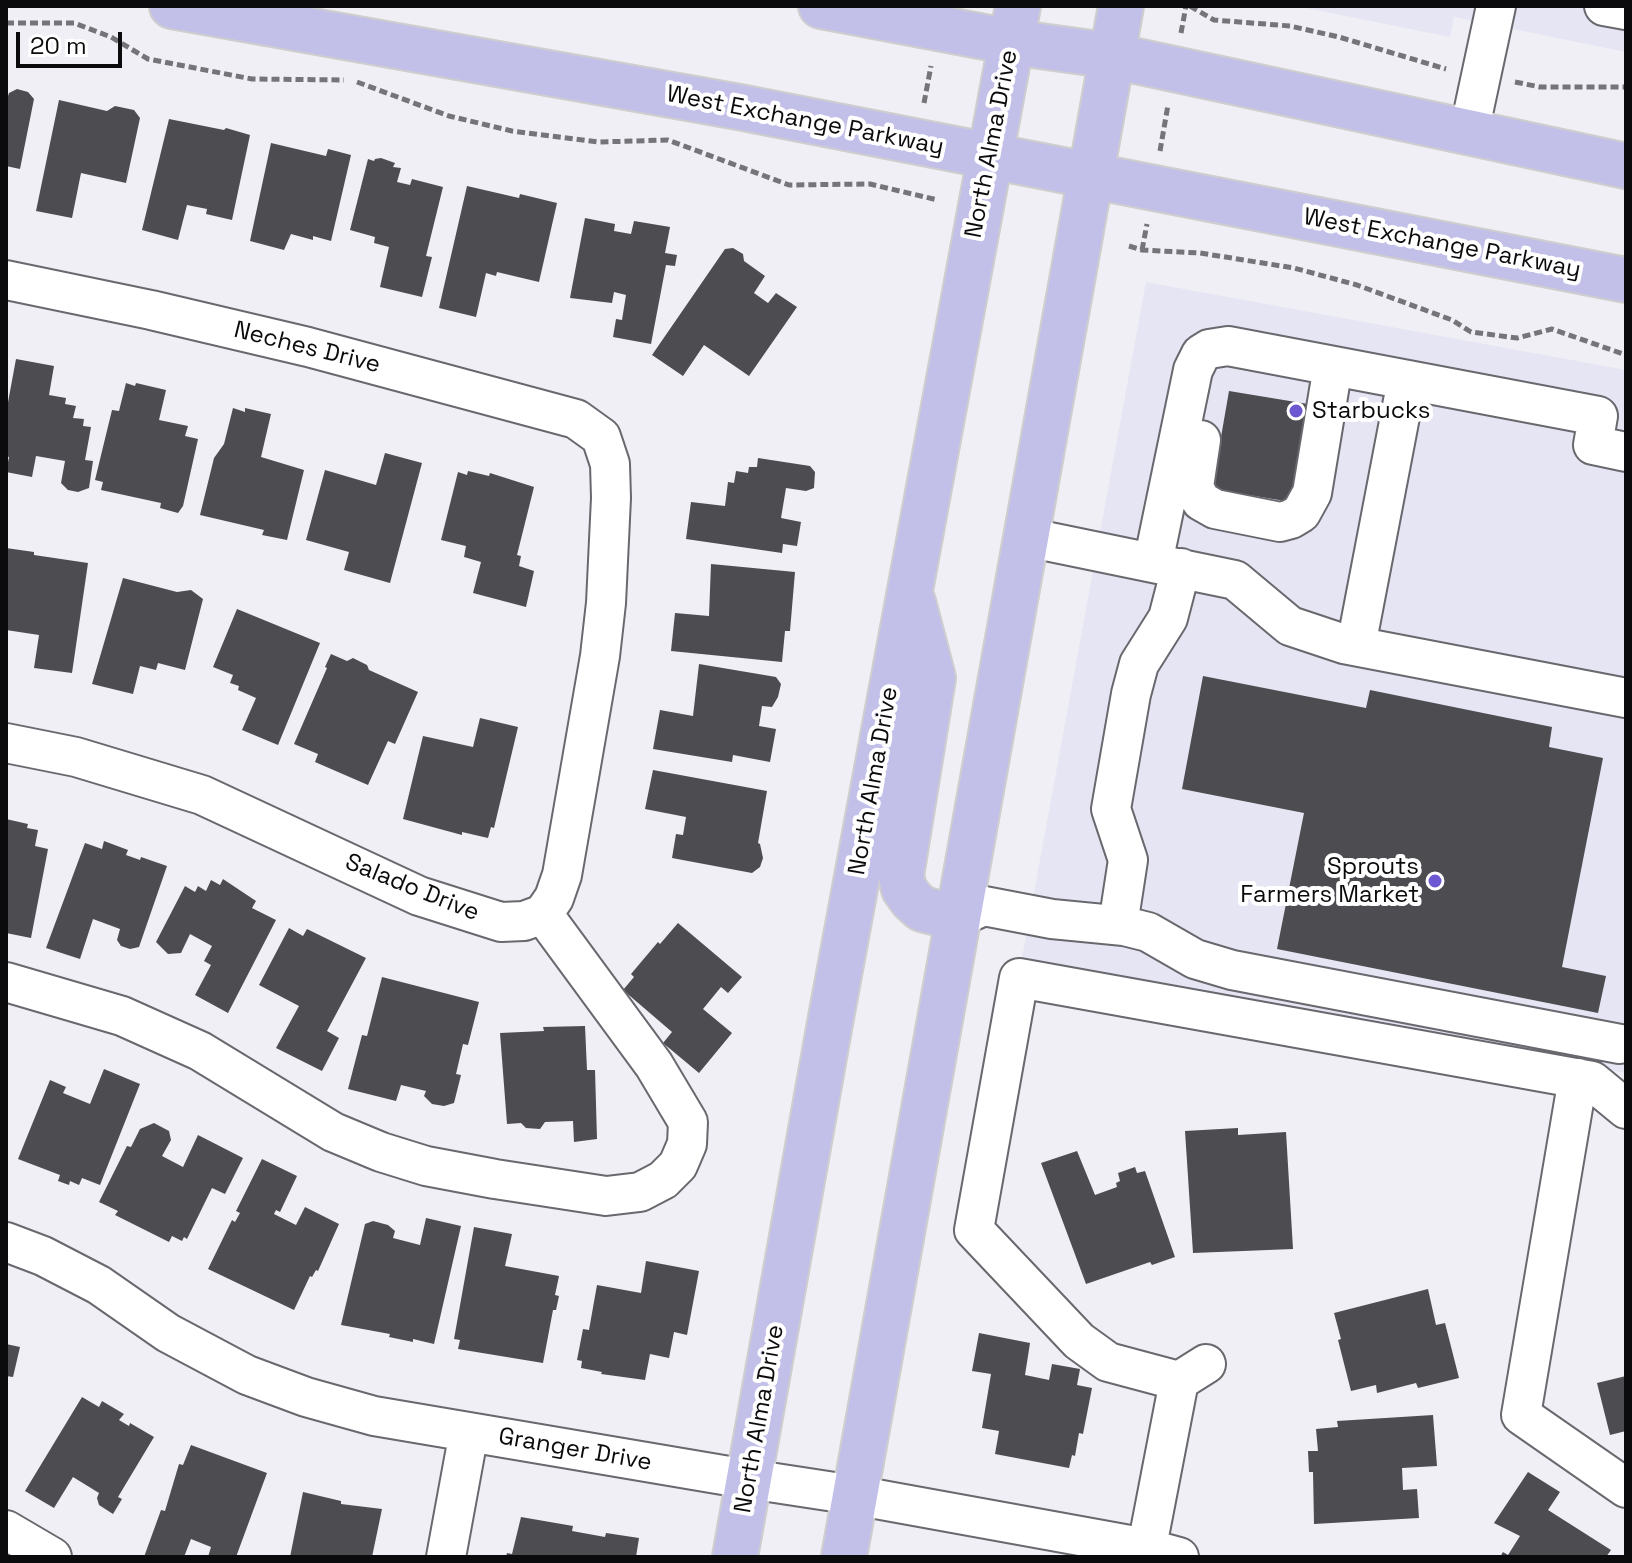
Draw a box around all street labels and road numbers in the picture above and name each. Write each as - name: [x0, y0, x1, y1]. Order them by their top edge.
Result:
- street label: North Alma Drive: [960, 48, 1024, 240]
- street label: West Exchange Parkway: [664, 80, 946, 162]
- street label: West Exchange Parkway: [1301, 203, 1583, 285]
- street label: Neches Drive: [231, 316, 383, 380]
- street label: North Alma Drive: [843, 685, 905, 877]
- street label: Salado Drive: [341, 848, 483, 928]
- street label: North Alma Drive: [729, 1323, 791, 1515]
- street label: Granger Drive: [496, 1422, 654, 1478]

